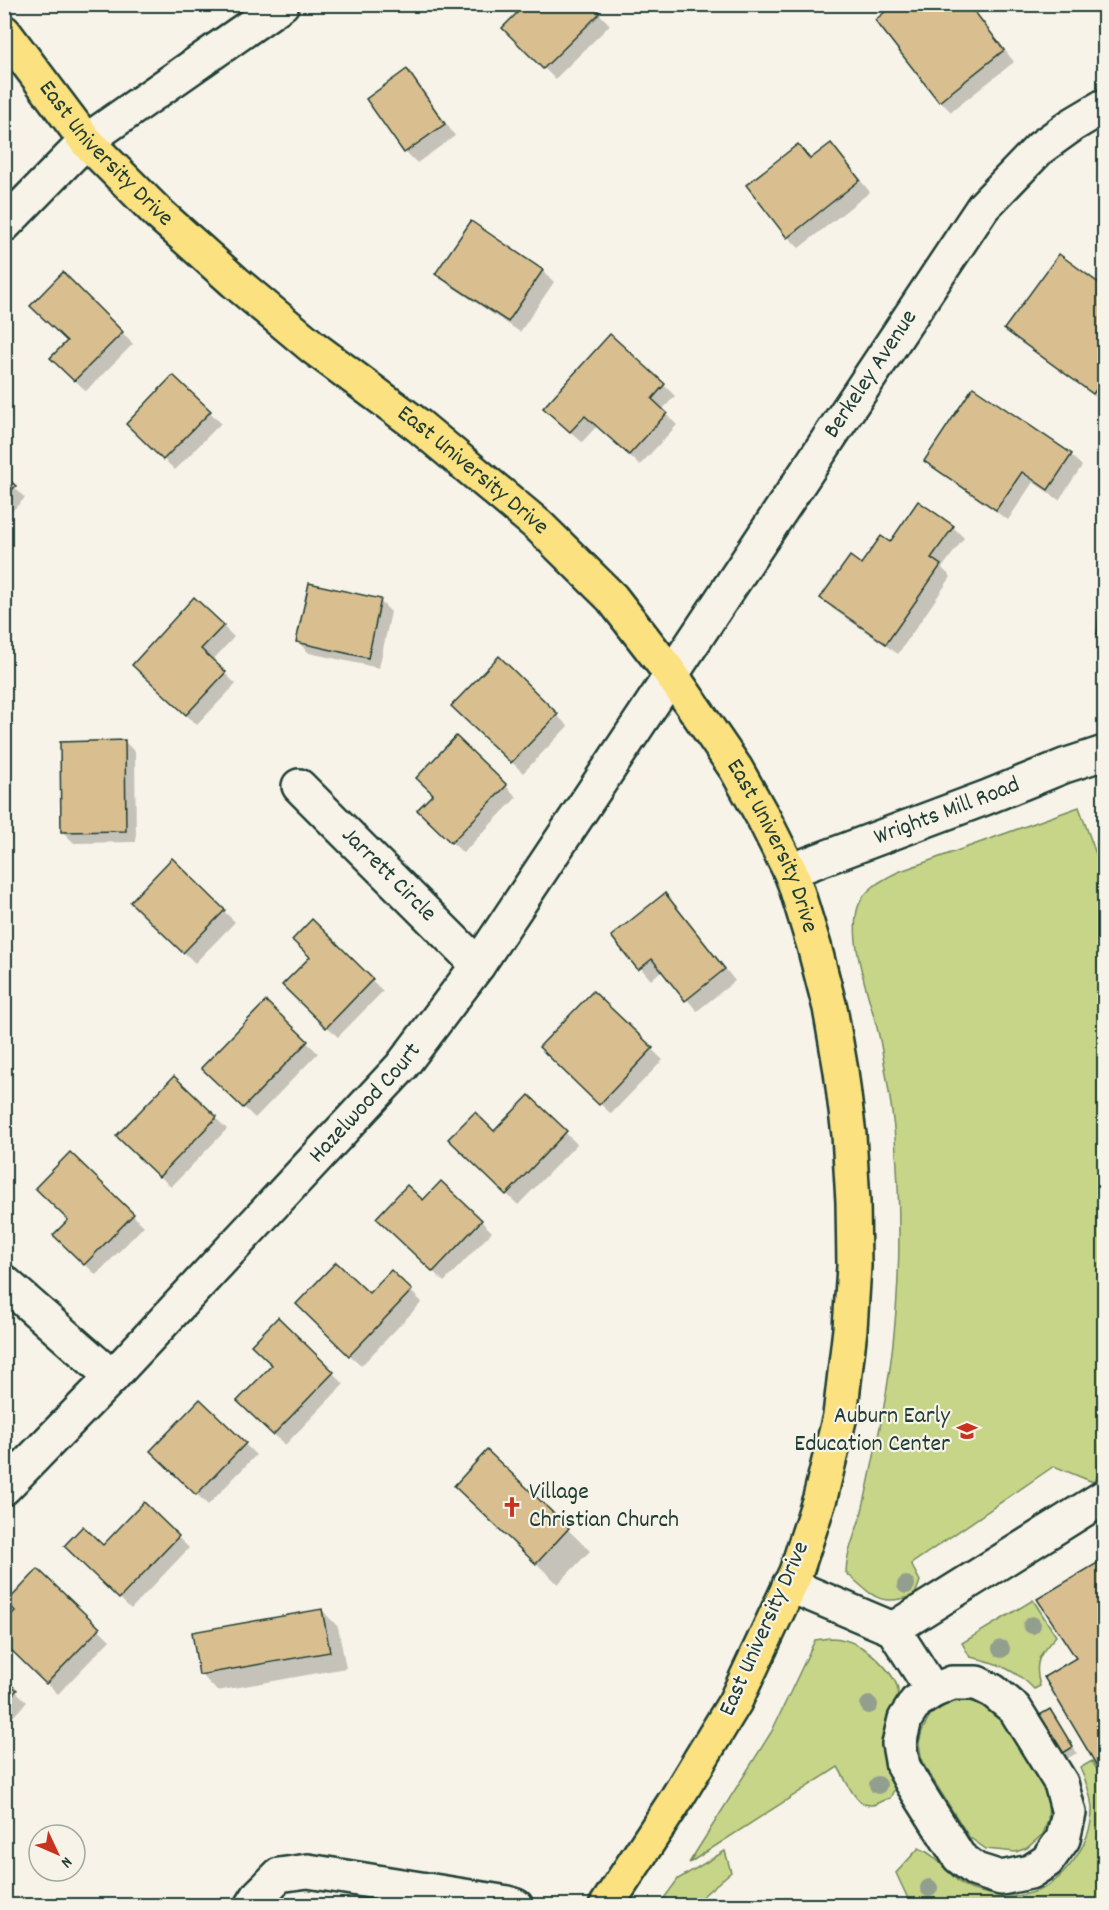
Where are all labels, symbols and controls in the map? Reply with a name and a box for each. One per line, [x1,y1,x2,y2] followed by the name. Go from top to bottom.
[29,74,180,236] street label: East University Drive
[816,303,927,446] street label: Berkeley Avenue
[389,398,556,543] street label: East University Drive
[717,752,826,937] street label: East University Drive
[870,769,1025,855] street label: Wrights Mill Road
[333,820,444,931] street label: Jarrett Circle
[302,1036,430,1172] street label: Hazelwood Court
[794,1400,951,1462] place label: Auburn Early Education Center
[955,1419,979,1443] school or university icon: Auburn Early Education Center
[529,1476,679,1538] place label: Village Christian Church
[500,1495,524,1519] church icon: Village Christian Church
[711,1536,819,1722] street label: East University Drive
[27,1823,87,1883] north arrow
[55,1851,77,1873] text: N

